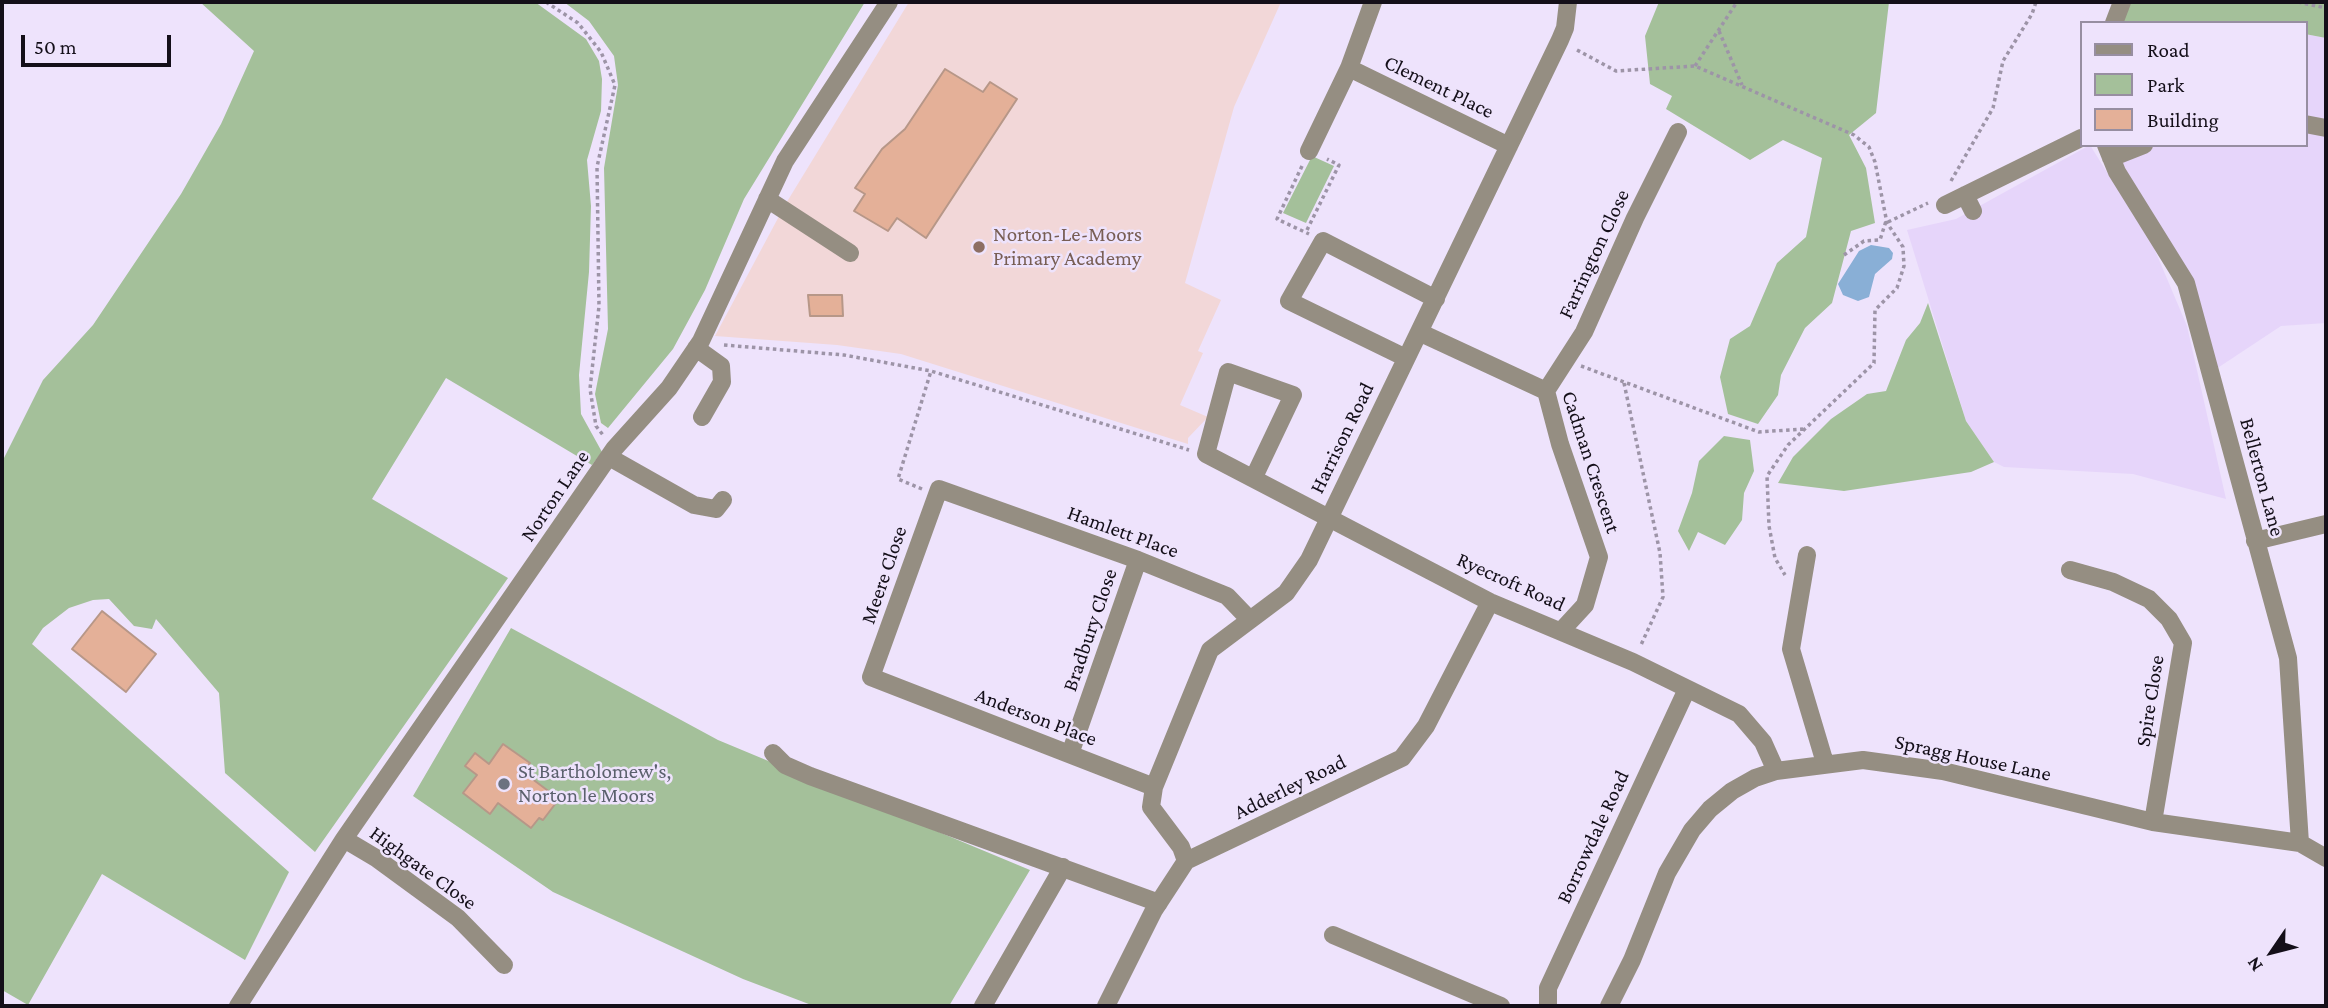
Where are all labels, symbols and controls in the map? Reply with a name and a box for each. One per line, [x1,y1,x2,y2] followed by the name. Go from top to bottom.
[24,21,175,65] scale bar
[2080,21,2307,147] legend
[34,35,77,59] text: 50 m
[2147,38,2190,62] text: Road
[1380,50,1498,124] street label: Clement Place
[2147,73,2184,97] text: Park
[2147,108,2219,132] text: Building
[1553,185,1635,323] street label: Farrington Close
[993,222,1142,272] place label: Norton-Le-Moors Primary Academy
[971,239,987,255] marker: Norton-Le-Moors Primary Academy
[1304,378,1380,498] street label: Harrison Road
[1556,388,1626,536] street label: Cadman Crescent
[2234,415,2290,539] street label: Bellerton Lane
[515,446,595,546] street label: Norton Lane
[1064,500,1182,564] street label: Hamlett Place
[856,523,912,627] street label: Meere Close
[1453,547,1569,617] street label: Ryecroft Road
[1057,565,1123,695] street label: Bradbury Close
[2130,653,2170,749] street label: Spire Close
[972,682,1100,752] street label: Anderson Place
[1892,729,2054,787] street label: Spragg House Lane
[1230,749,1350,825] street label: Adderley Road
[518,759,671,809] place label: St Bartholomew's, Norton le Moors
[1551,766,1635,908] street label: Borrowdale Road
[496,776,512,792] marker: St Bartholomew's, Norton le Moors
[365,821,481,915] street label: Highgate Close
[2237,917,2307,987] north arrow
[2242,953,2267,976] text: N

